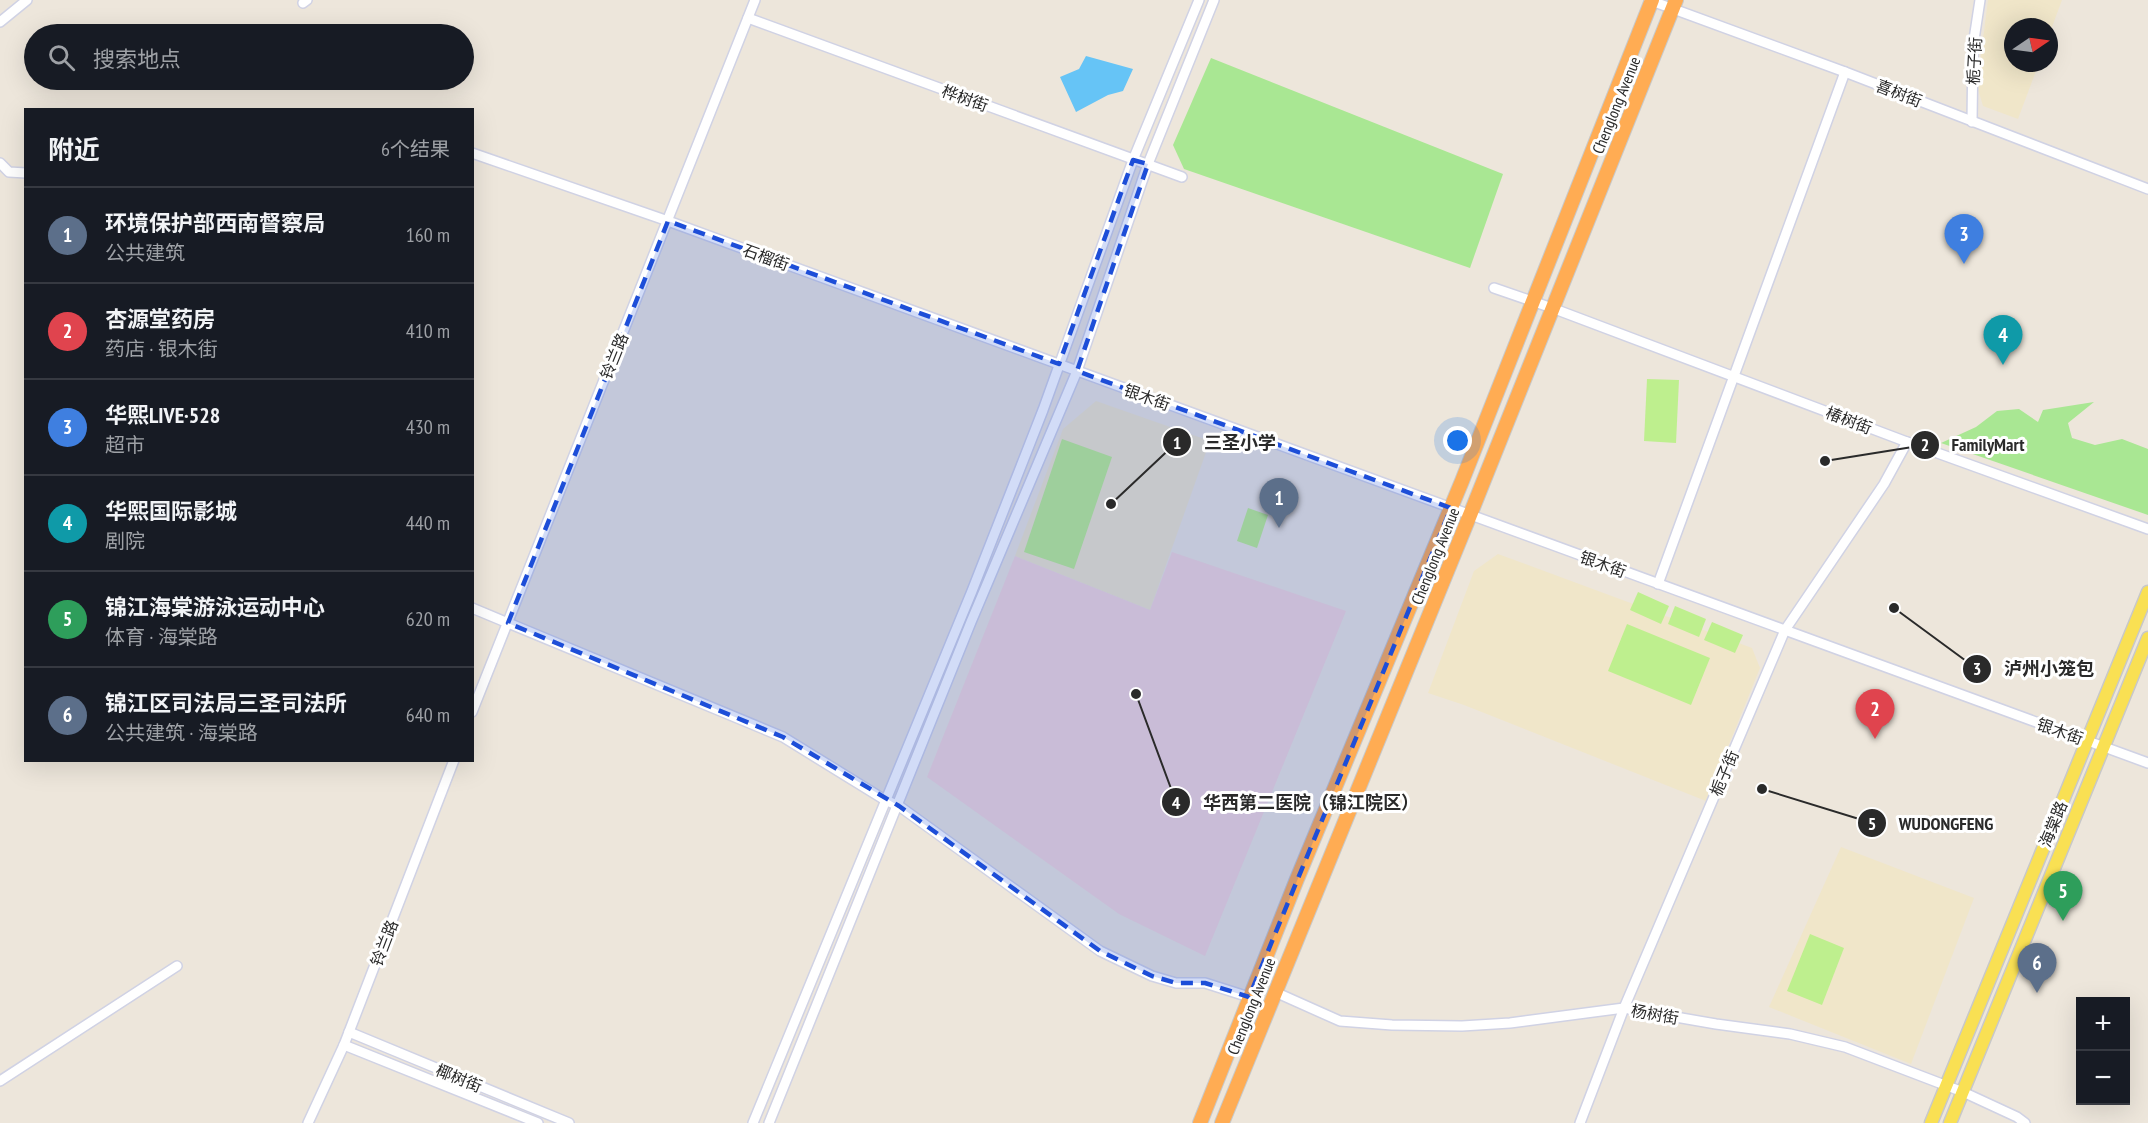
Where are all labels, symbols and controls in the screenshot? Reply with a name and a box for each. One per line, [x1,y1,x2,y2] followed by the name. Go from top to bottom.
[2004,18,2058,72] north arrow
[24,24,474,90] search box
[1963,37,1985,85] street label: 栀子街
[45,41,78,74] icon: search
[93,45,181,73] text: 搜索地点
[1587,54,1645,156] street label: Chenglong Avenue
[1873,75,1925,111] street label: 喜树街
[939,80,991,116] street label: 桦树街
[48,133,100,166] text: 附近
[381,136,450,162] text: 6个结果
[105,209,325,237] text: 环境保护部西南督察局
[1944,214,1984,264] pin: 3
[63,222,72,248] text: 1
[406,222,450,248] text: 160 m
[740,239,792,275] street label: 石榴街
[105,240,185,266] text: 公共建筑
[105,305,215,333] text: 杏源堂药房
[1984,316,2022,365] pin: 4
[63,318,72,344] text: 2
[406,318,450,344] text: 410 m
[596,330,632,382] street label: 铃兰路
[105,336,218,362] text: 药店 · 银木街
[1121,379,1173,415] street label: 银木街
[105,401,220,429] text: 华熙LIVE·528
[1823,402,1875,438] street label: 椿树街
[63,414,72,440] text: 3
[406,414,450,440] text: 430 m
[1162,424,1288,460] callout: 三圣小学
[1443,426,1472,455] your location
[1910,427,2036,463] callout: FamilyMart
[1173,431,1181,454] text: 1
[1204,431,1276,454] text: 三圣小学
[105,432,145,458] text: 超市
[1921,433,1929,456] text: 2
[1952,433,2025,456] text: FamilyMart
[1260,478,1298,528] pin: 1
[105,497,237,525] text: 华熙国际影城
[1406,505,1464,607] street label: Chenglong Avenue
[63,510,72,536] text: 4
[406,510,450,536] text: 440 m
[105,528,145,554] text: 剧院
[1577,546,1629,582] street label: 银木街
[105,593,325,621] text: 锦江海棠游泳运动中心
[63,606,72,632] text: 5
[406,606,450,632] text: 620 m
[105,624,218,650] text: 体育 · 海棠路
[1962,651,2106,687] callout: 泸州小笼包
[1973,657,1981,680] text: 3
[2004,657,2094,680] text: 泸州小笼包
[105,689,347,717] text: 锦江区司法局三圣司法所
[1856,690,1894,739] pin: 2
[63,702,72,728] text: 6
[406,702,450,728] text: 640 m
[2034,713,2086,749] street label: 银木街
[105,720,258,746] text: 公共建筑 · 海棠路
[1705,747,1743,799] street label: 栀子街
[1161,784,1431,820] callout: 华西第二医院（锦江院区）
[1172,791,1181,814] text: 4
[1203,791,1419,814] text: 华西第二医院（锦江院区）
[2035,798,2071,850] street label: 海棠路
[1857,805,2005,841] callout: WUDONGFENG
[1868,812,1876,835] text: 5
[1898,812,1993,835] text: WUDONGFENG
[2044,872,2082,921] pin: 5
[366,917,402,969] street label: 铃兰路
[2018,944,2056,993] pin: 6
[1222,955,1280,1057] street label: Chenglong Avenue
[2076,997,2130,1105] map controls
[2076,997,2130,1051] button: +
[1630,1000,1680,1028] street label: 杨树街
[2076,1051,2130,1105] button: −
[433,1060,485,1096] street label: 椰树街

